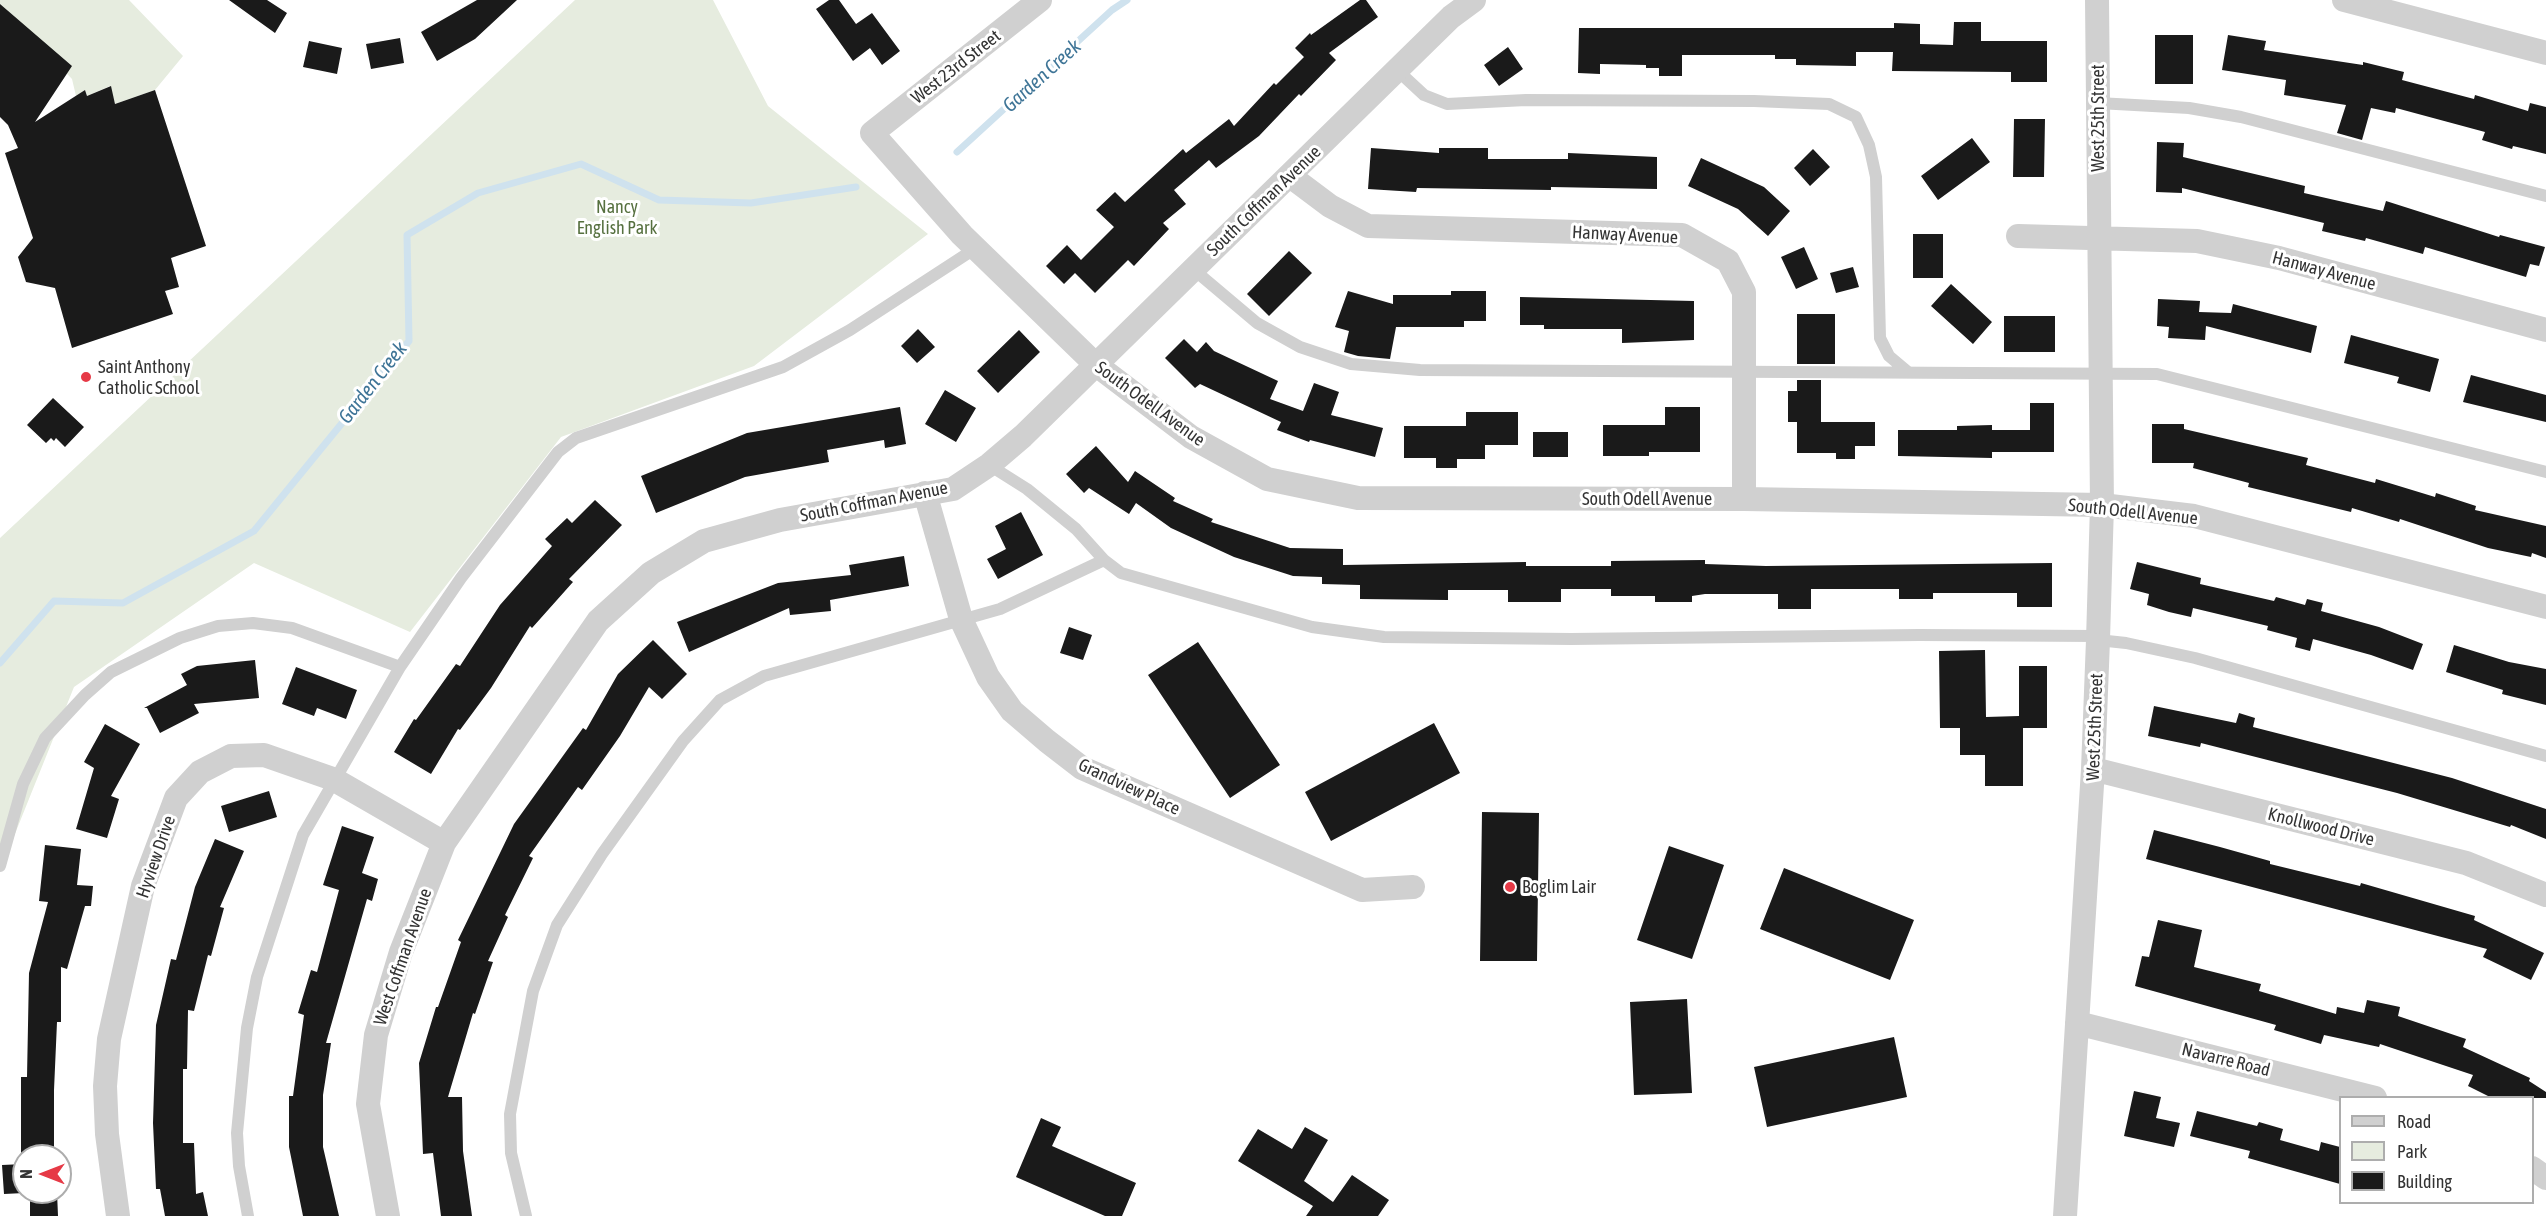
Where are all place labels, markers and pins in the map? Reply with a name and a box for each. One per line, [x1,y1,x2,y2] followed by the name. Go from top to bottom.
[98,356,200,398] place label: Saint Anthony Catholic School
[79,370,93,384] marker: Saint Anthony Catholic School
[1522,876,1596,898] place label: Boglim Lair
[1503,880,1517,894] marker: Boglim Lair

